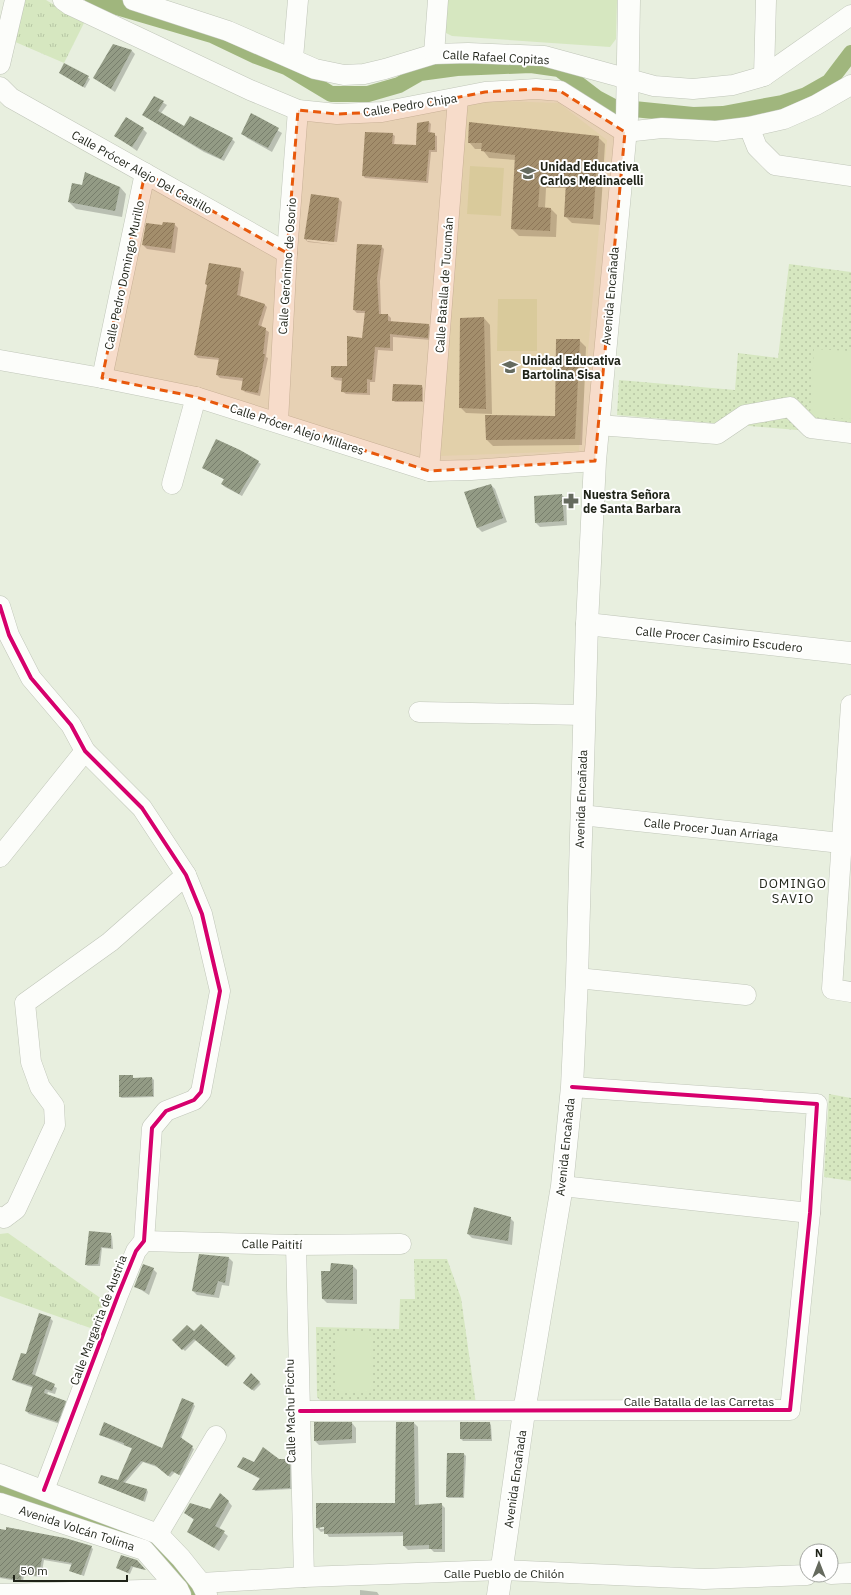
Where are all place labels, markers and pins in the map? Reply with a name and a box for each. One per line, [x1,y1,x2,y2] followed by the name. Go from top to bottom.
[540,159,644,188] place label: Unidad Educativa Carlos Medinacelli
[519,164,537,182] school or university icon: Unidad Educativa Carlos Medinacelli
[522,353,621,382] place label: Unidad Educativa Bartolina Sisa
[501,358,519,376] school or university icon: Unidad Educativa Bartolina Sisa
[583,487,681,516] place label: Nuestra Señora de Santa Barbara
[562,492,580,510] pharmacy icon: Nuestra Señora de Santa Barbara

